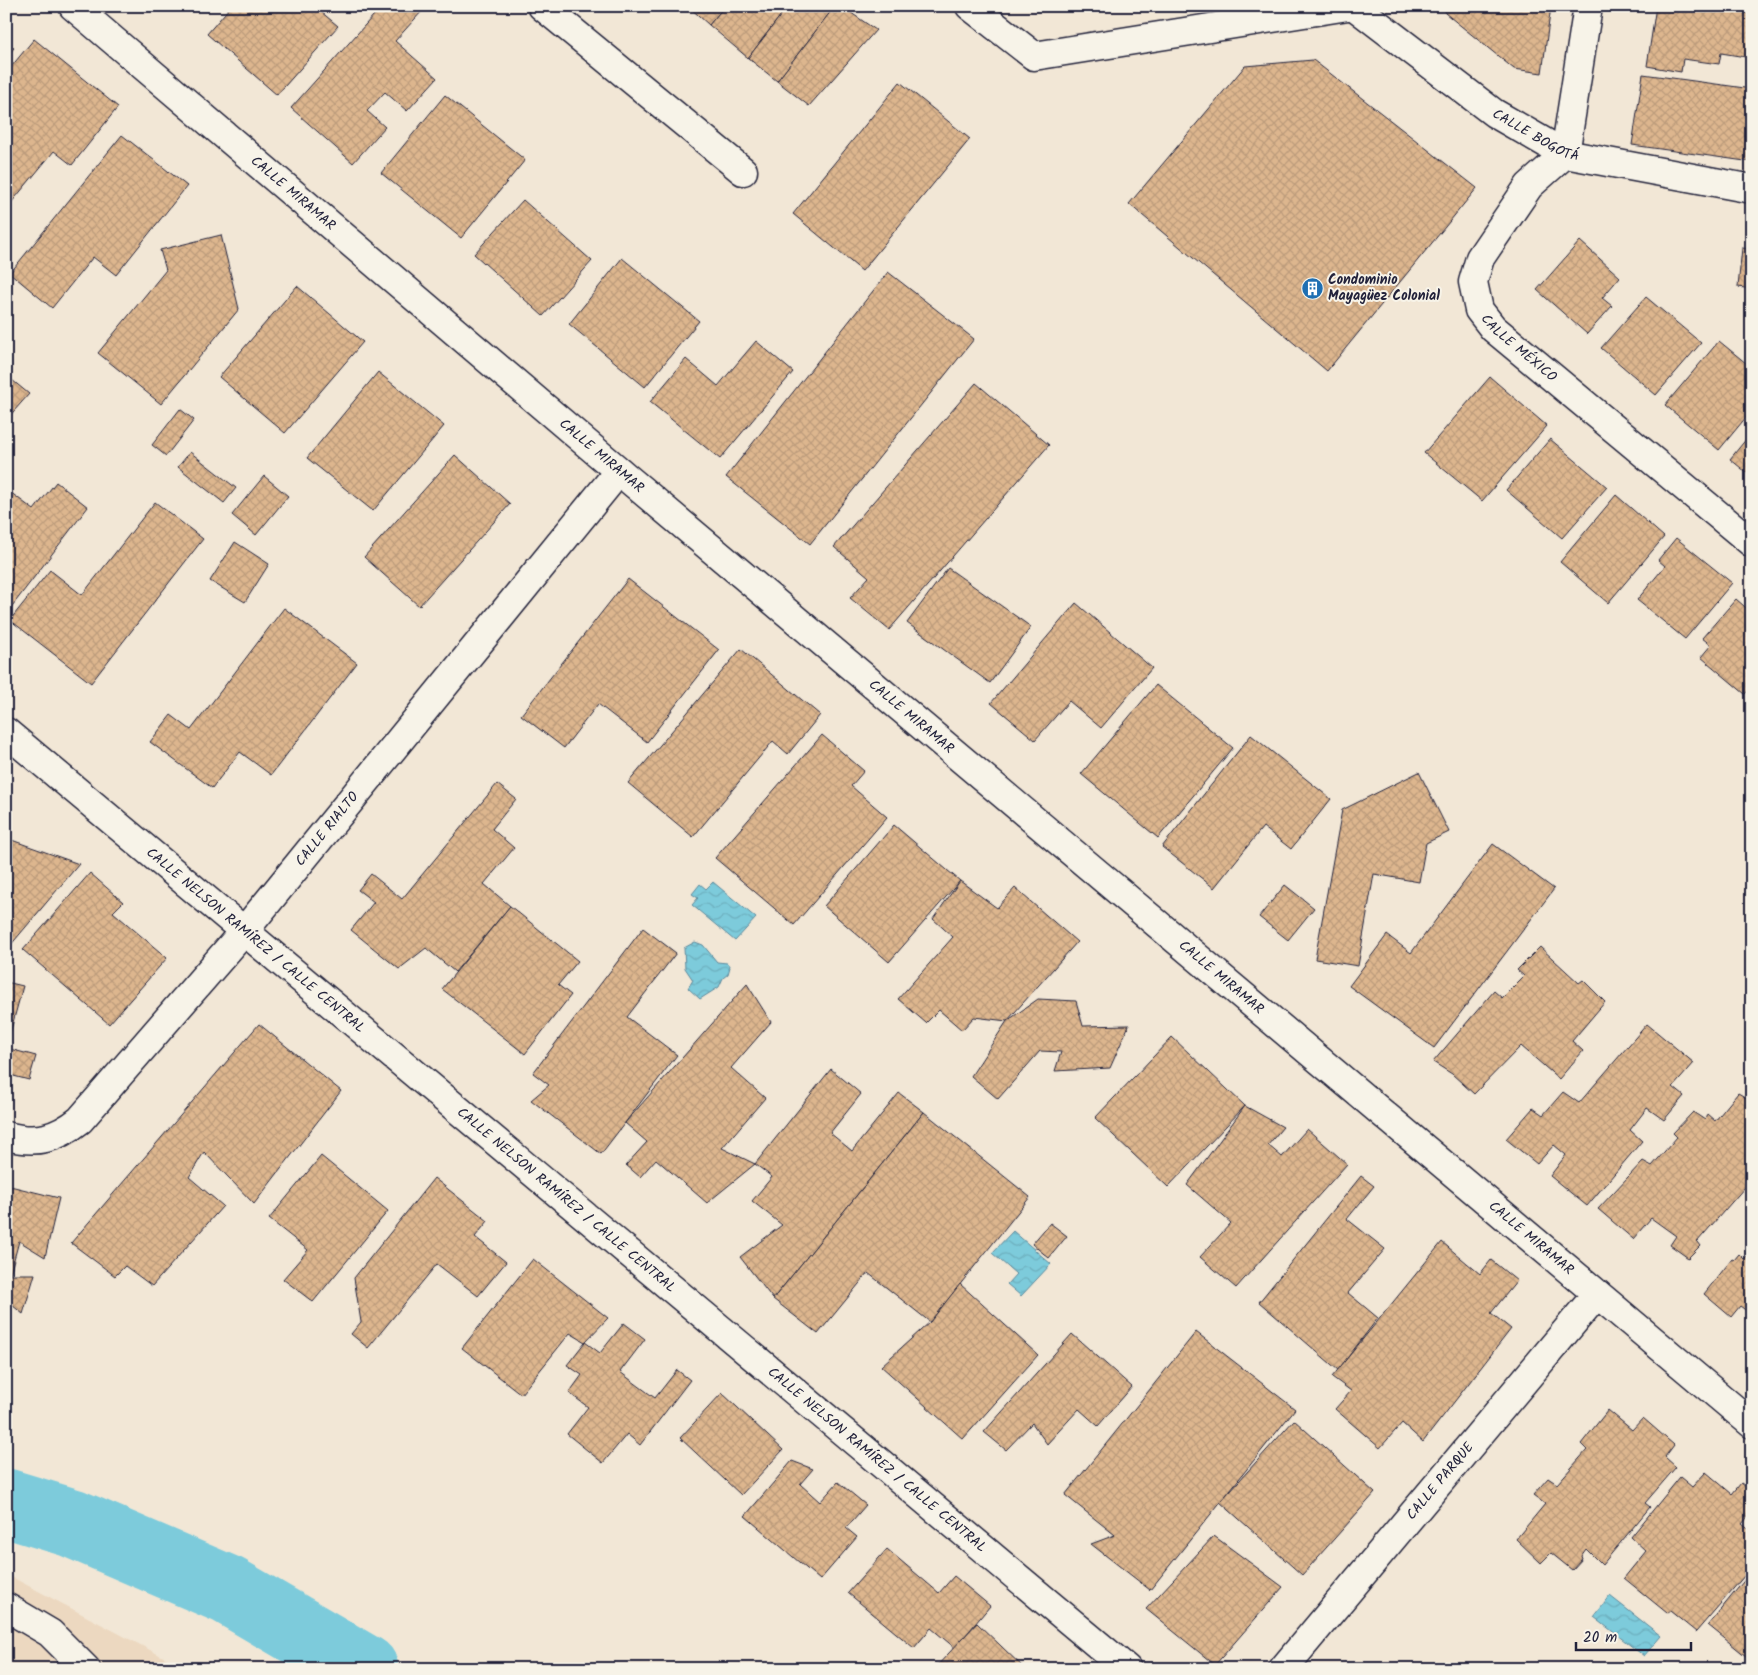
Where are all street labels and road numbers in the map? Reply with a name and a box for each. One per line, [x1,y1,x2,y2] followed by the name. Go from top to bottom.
[1488,103,1581,167] street label: CALLE BOGOTÁ
[246,151,340,236] street label: CALLE MIRAMAR
[1475,309,1562,388] street label: CALLE MÉXICO
[554,413,649,499] street label: CALLE MIRAMAR
[864,674,959,759] street label: CALLE MIRAMAR
[290,787,365,871] street label: CALLE RIALTO
[141,842,370,1039] street label: CALLE NELSON RAMÍREZ / CALLE CENTRAL
[1174,935,1269,1020] street label: CALLE MIRAMAR
[452,1102,681,1298] street label: CALLE NELSON RAMÍREZ / CALLE CENTRAL
[1483,1196,1579,1281] street label: CALLE MIRAMAR
[762,1362,991,1558] street label: CALLE NELSON RAMÍREZ / CALLE CENTRAL
[1401,1437,1480,1525] street label: CALLE PARQUE

